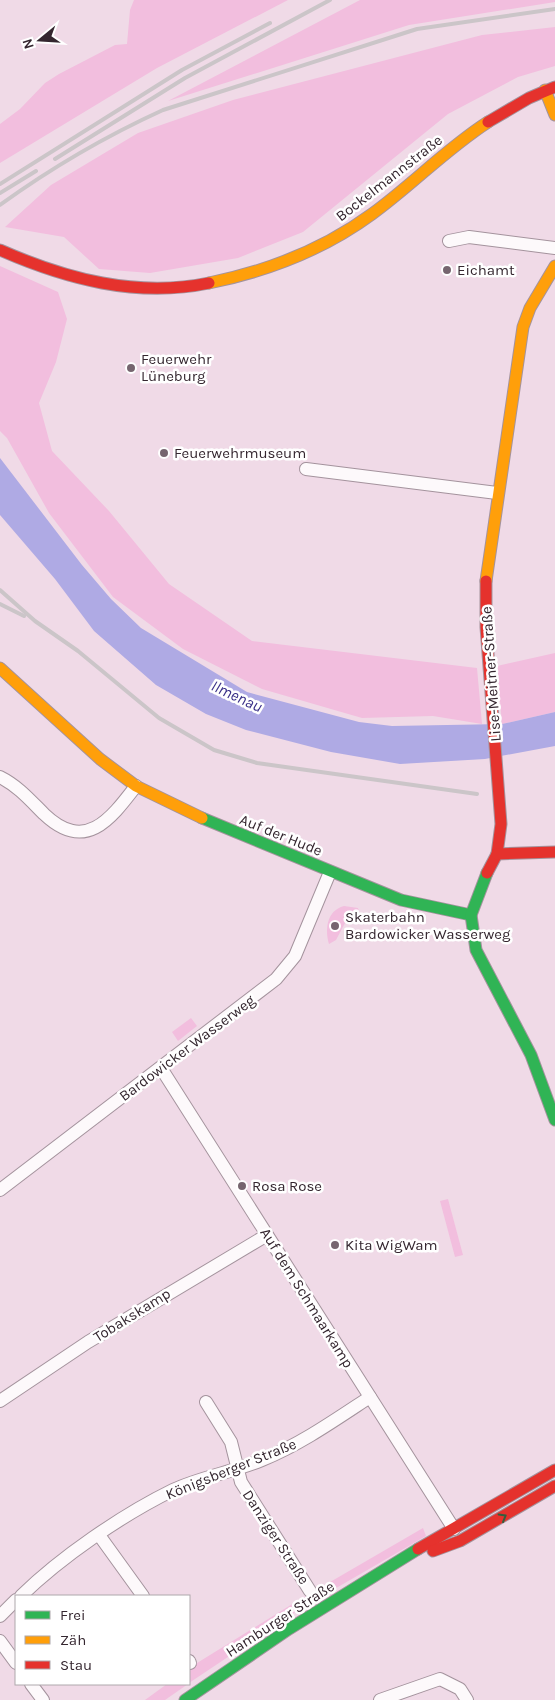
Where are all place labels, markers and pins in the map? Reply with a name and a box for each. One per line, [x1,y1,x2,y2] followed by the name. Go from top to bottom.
[457,261,515,279] place label: Eichamt
[441,264,453,276] marker: Eichamt
[141,350,212,385] place label: Feuerwehr Lüneburg
[125,362,137,374] marker: Feuerwehr Lüneburg
[174,444,306,462] place label: Feuerwehrmuseum
[158,447,170,459] marker: Feuerwehrmuseum
[345,908,511,943] place label: Skaterbahn Bardowicker Wasserweg
[329,920,341,932] marker: Skaterbahn Bardowicker Wasserweg
[252,1177,322,1195] place label: Rosa Rose
[236,1180,248,1192] marker: Rosa Rose
[345,1236,438,1254] place label: Kita WigWam
[329,1239,341,1251] marker: Kita WigWam

